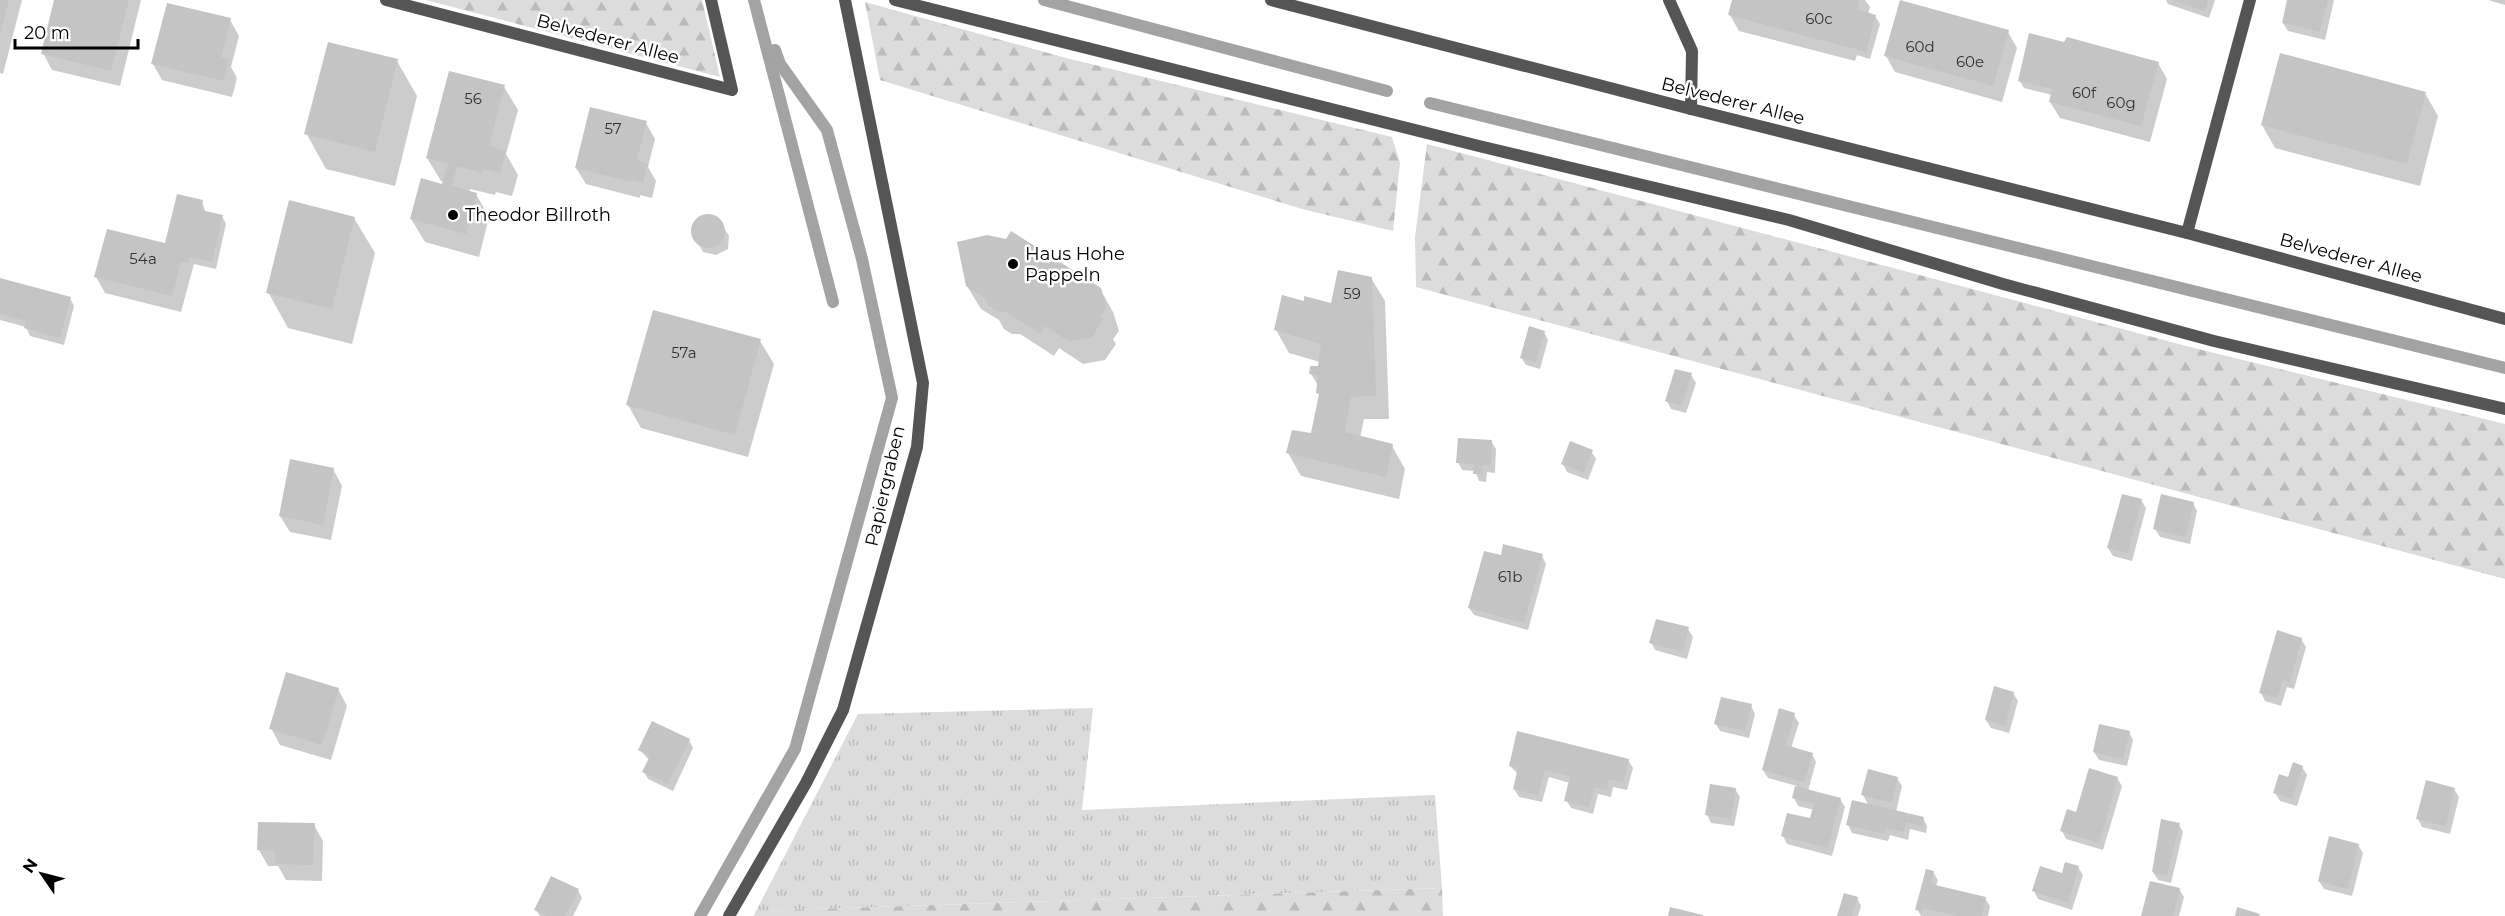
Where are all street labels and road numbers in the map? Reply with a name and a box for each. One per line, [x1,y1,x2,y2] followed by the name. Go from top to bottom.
[534,9,682,69] street label: Belvederer Allee
[1659,73,1807,129] street label: Belvederer Allee
[2277,228,2425,288] street label: Belvederer Allee
[860,424,910,548] street label: Papiergraben

